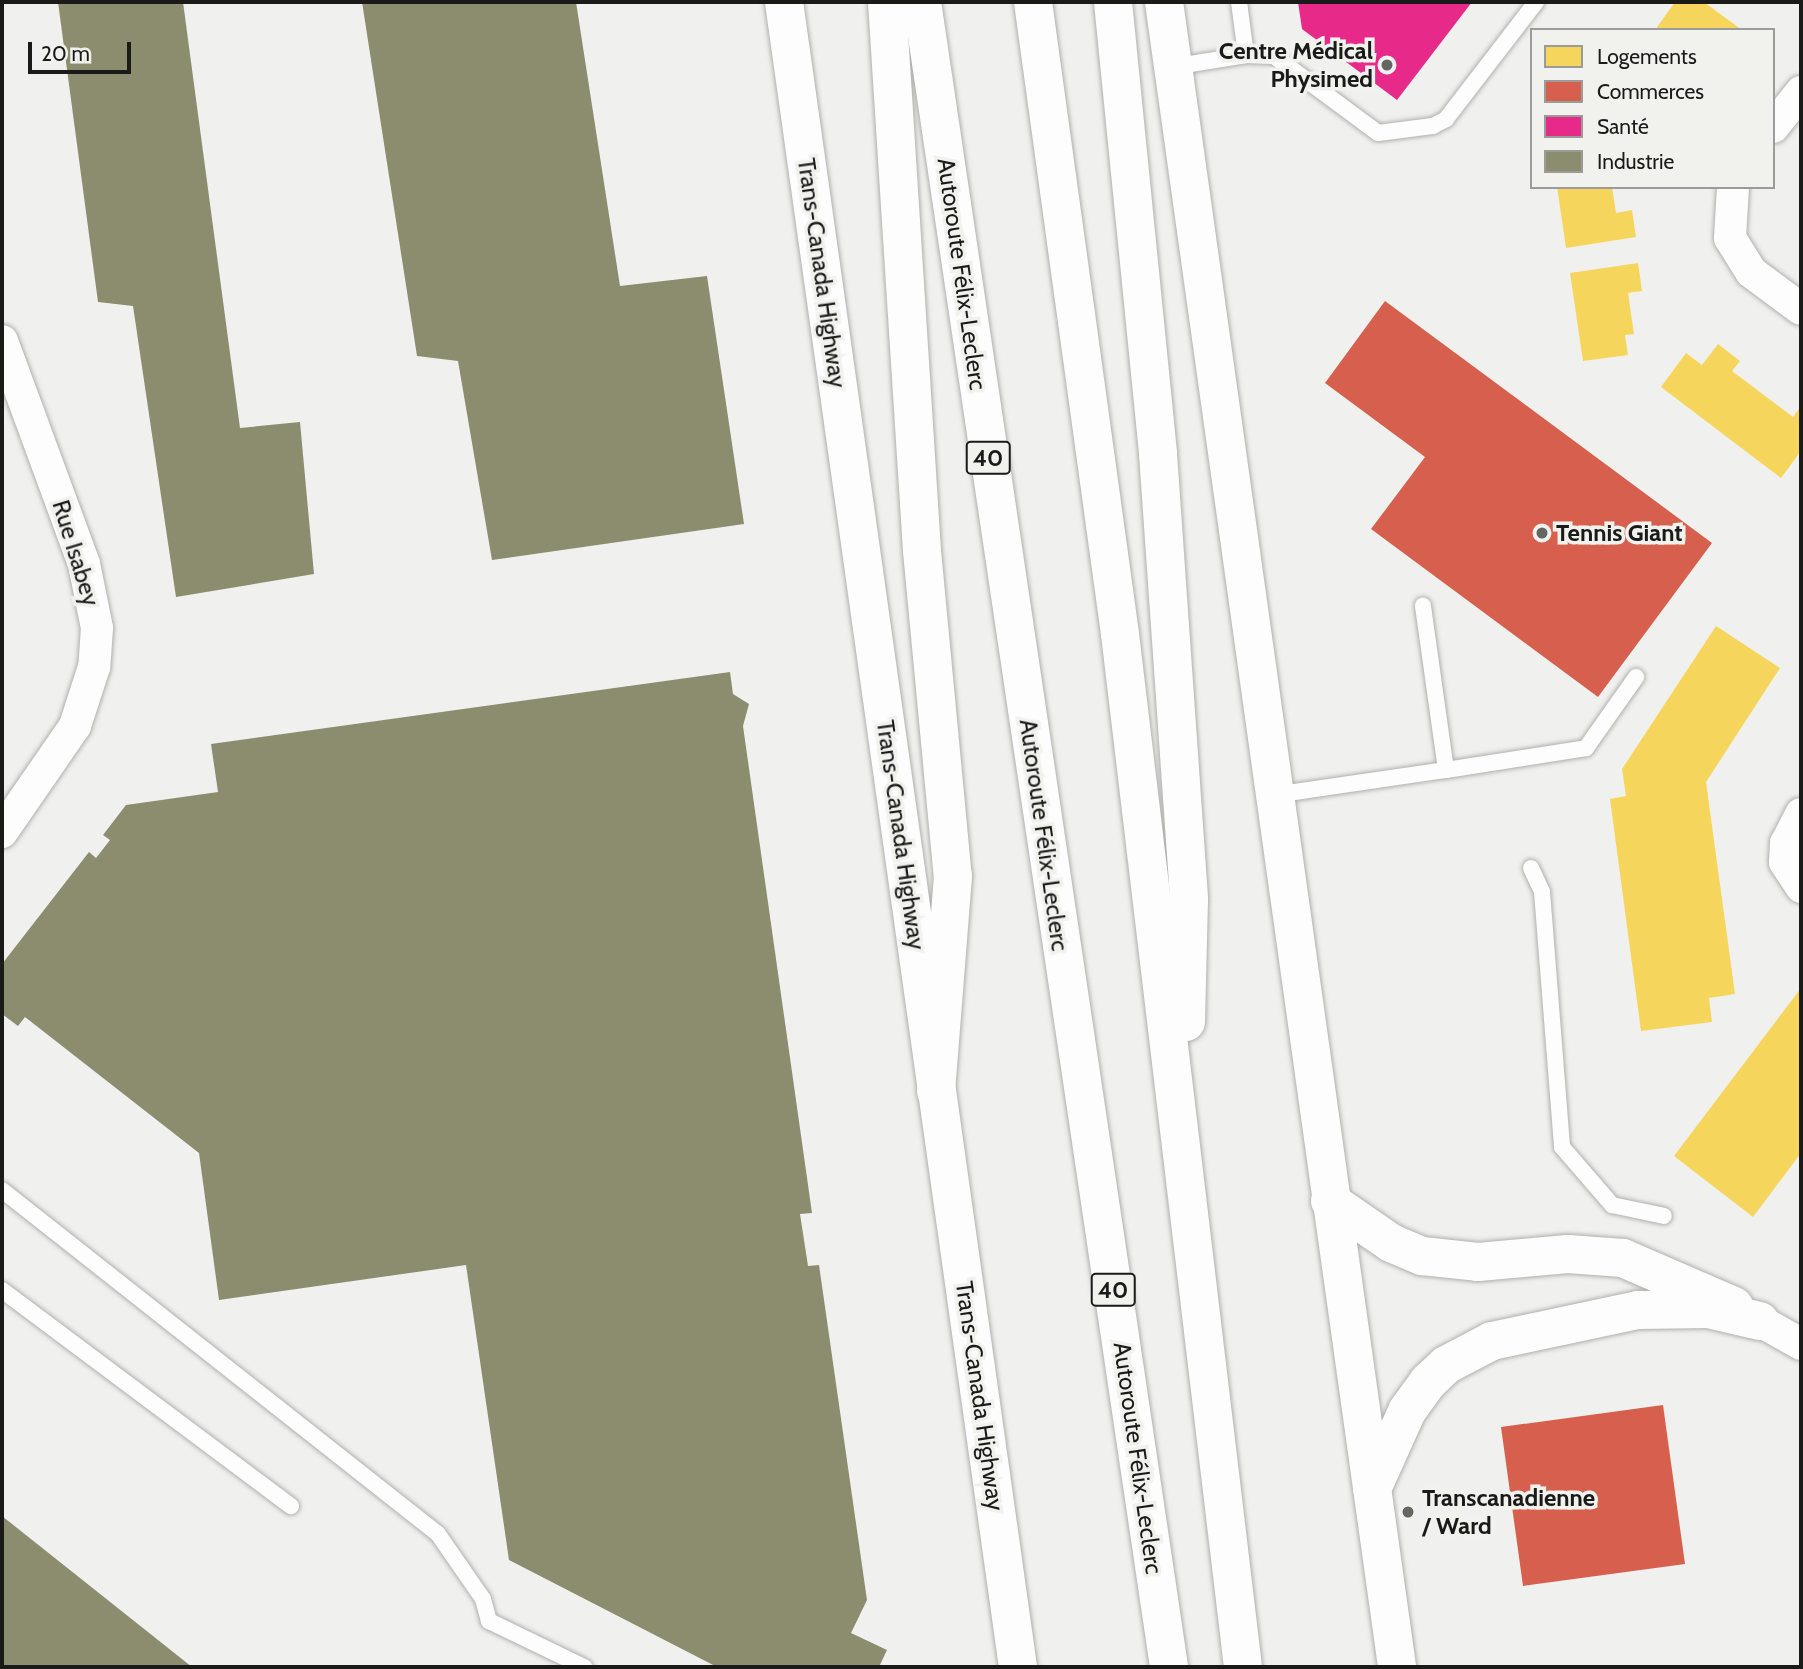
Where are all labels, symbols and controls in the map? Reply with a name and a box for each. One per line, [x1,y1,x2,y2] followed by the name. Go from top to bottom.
[32,28,135,72] scale bar
[1530,28,1775,189] legend
[1219,37,1373,93] place label: Centre Médical Physimed
[41,41,90,66] text: 20 m
[1597,44,1697,69] text: Logements
[1379,57,1395,73] marker: Centre Médical Physimed
[1597,79,1704,104] text: Commerces
[1597,114,1649,139] text: Santé
[1597,149,1674,174] text: Industrie
[792,156,852,390] street label: Trans-Canada Highway
[931,156,993,392] street label: Autoroute Félix-Leclerc
[965,438,1011,478] road number: 40
[46,496,106,610] street label: Rue Isabey
[1556,519,1683,547] place label: Tennis Giant
[1534,525,1550,541] marker: Tennis Giant
[1013,717,1075,953] street label: Autoroute Félix-Leclerc
[871,718,931,952] street label: Trans-Canada Highway
[1090,1270,1136,1310] road number: 40
[950,1279,1010,1513] street label: Trans-Canada Highway
[1107,1340,1169,1576] street label: Autoroute Félix-Leclerc
[1422,1484,1595,1540] place label: Transcanadienne / Ward
[1400,1504,1416,1520] marker: Transcanadienne / Ward

